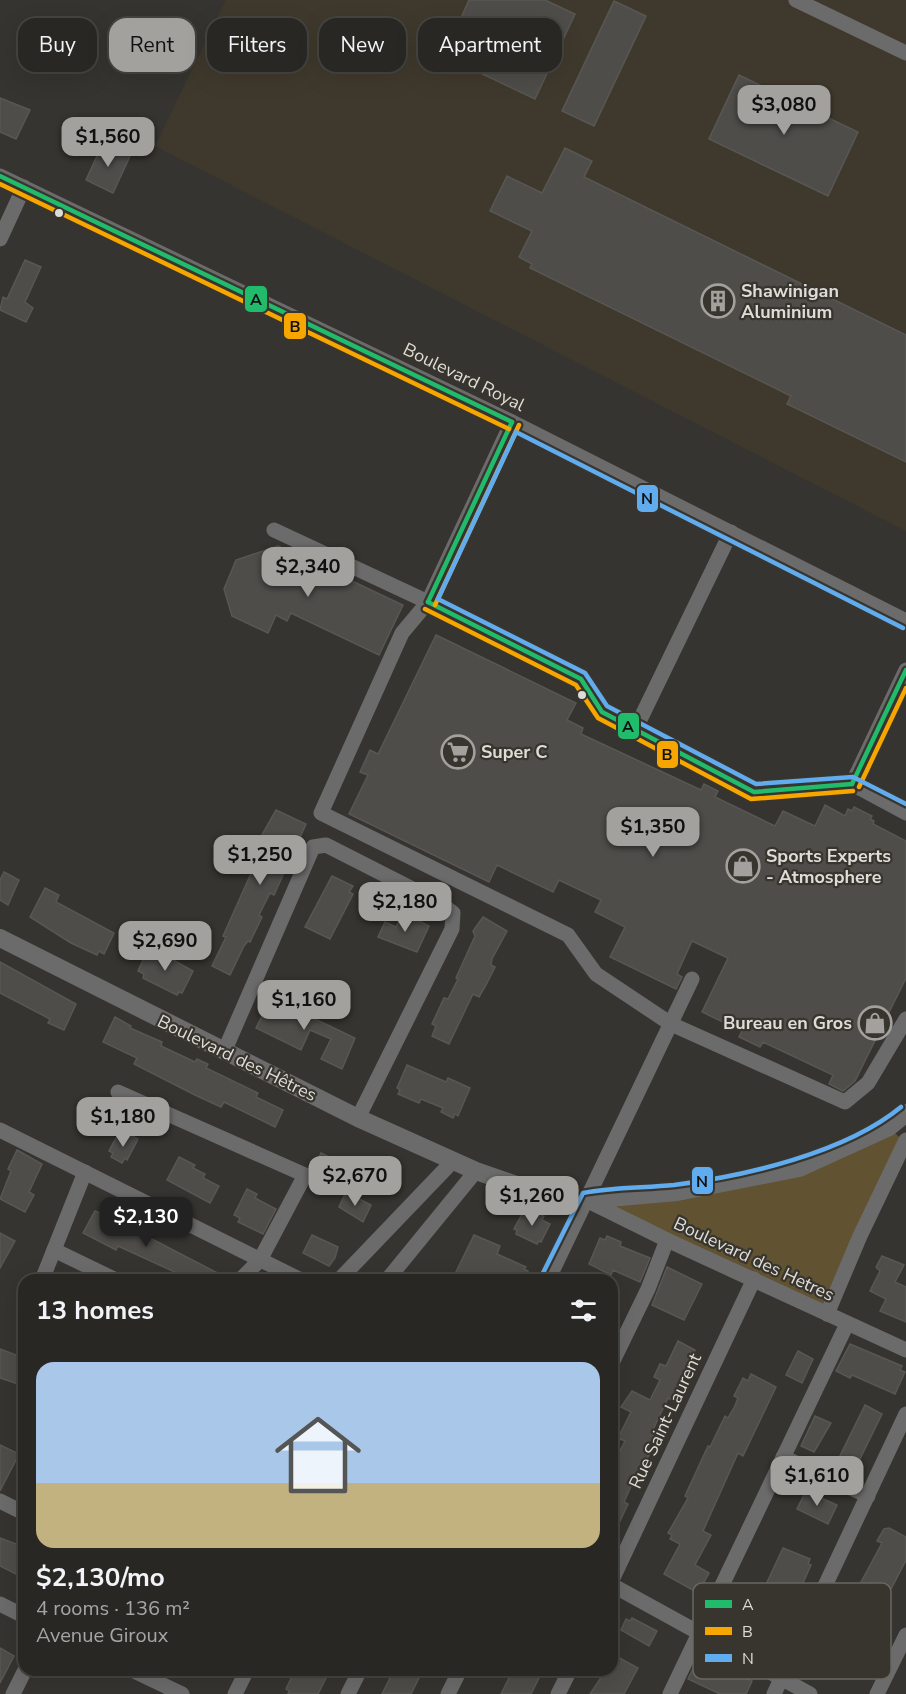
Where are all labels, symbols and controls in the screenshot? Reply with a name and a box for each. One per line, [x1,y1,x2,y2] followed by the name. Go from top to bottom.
[18,18,97,72] chip: Buy
[109,18,195,72] chip: Rent
[207,18,307,72] chip: Filters
[319,18,406,72] chip: New
[418,18,562,72] chip: Apartment
[735,85,833,136] pin: $3,080
[752,91,816,118] text: $3,080
[59,117,157,168] pin: $1,560
[76,123,140,150] text: $1,560
[53,207,65,219] unlabelled marker
[741,279,839,324] place label: Shawinigan Aluminium
[700,283,736,319] building icon: Shawinigan Aluminium
[244,285,268,313] line badge: A
[250,289,262,311] text: A
[283,312,307,340] line badge: B
[289,316,301,338] text: B
[399,337,530,417] street label: Boulevard Royal
[636,484,659,513] line badge: N
[641,488,653,510] text: N
[259,547,357,598] pin: $2,340
[276,553,340,580] text: $2,340
[576,689,588,701] unlabelled marker
[617,712,640,740] line badge: A
[622,716,634,738] text: A
[440,734,476,770] supermarket icon: Super C
[481,740,547,764] place label: Super C
[656,740,679,769] line badge: B
[661,744,673,766] text: B
[604,807,702,858] pin: $1,350
[621,813,685,840] text: $1,350
[211,835,309,886] pin: $1,250
[228,841,292,868] text: $1,250
[766,844,891,889] place label: Sports Experts - Atmosphere
[725,848,761,884] shop icon: Sports Experts - Atmosphere
[356,882,454,933] pin: $2,180
[373,888,437,915] text: $2,180
[116,921,214,972] pin: $2,690
[133,927,197,954] text: $2,690
[255,980,353,1031] pin: $1,160
[272,986,336,1013] text: $1,160
[857,1005,893,1041] shop icon: Bureau en Gros
[153,1009,321,1107] street label: Boulevard des Hêtres
[723,1011,852,1035] place label: Bureau en Gros
[74,1097,172,1148] pin: $1,180
[91,1103,155,1130] text: $1,180
[306,1156,404,1207] pin: $2,670
[323,1162,387,1189] text: $2,670
[691,1166,714,1195] line badge: N
[696,1171,708,1193] text: N
[483,1176,581,1227] pin: $1,260
[500,1182,564,1209] text: $1,260
[97,1197,195,1248] pin: $2,130
[114,1203,178,1230] text: $2,130
[670,1211,838,1307] street label: Boulevard des Hetres
[36,1293,154,1328] text: 13 homes
[567,1294,600,1327] icon: filters
[623,1349,707,1493] street label: Rue Saint-Laurent
[264,1401,372,1509] icon: home
[768,1456,866,1507] pin: $1,610
[785,1462,849,1489] text: $1,610
[36,1560,165,1595] text: $2,130/mo
[693,1583,891,1679] legend
[742,1594,754,1616] text: A
[36,1595,190,1622] text: 4 rooms · 136 m²
[742,1621,753,1643] text: B
[36,1622,168,1649] text: Avenue Giroux
[742,1648,754,1670] text: N

